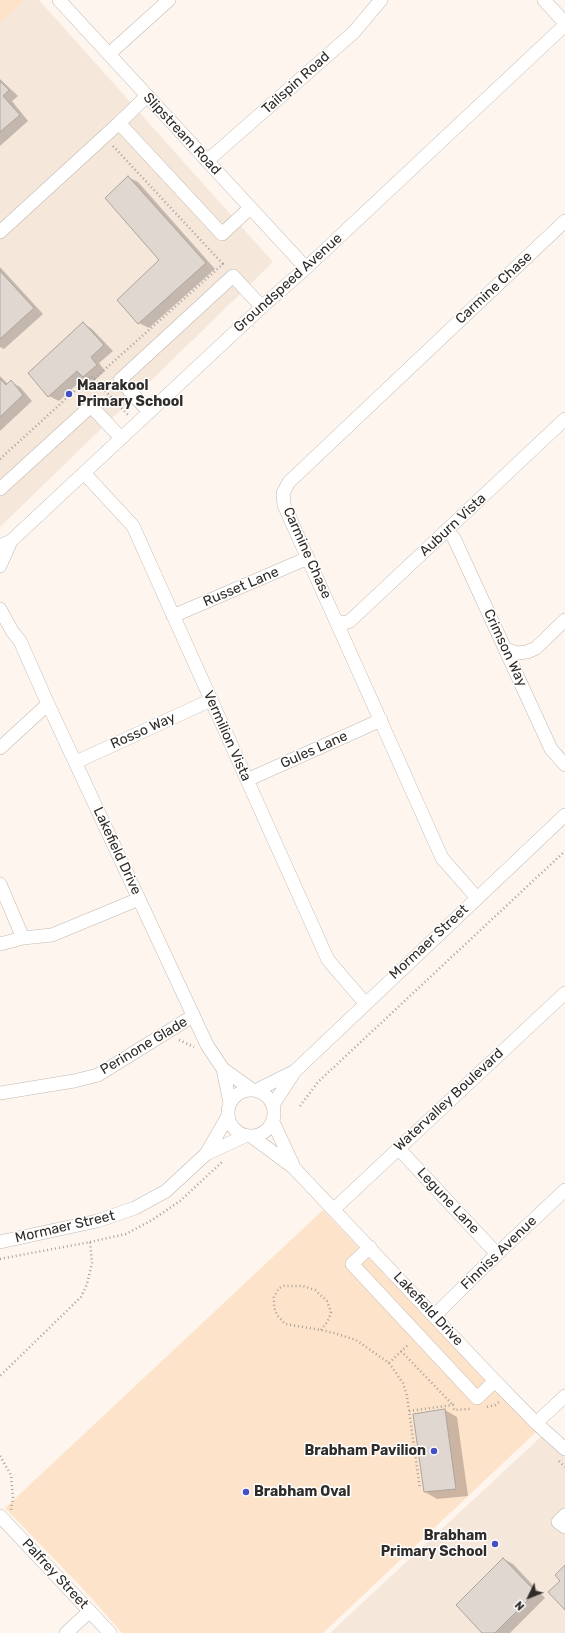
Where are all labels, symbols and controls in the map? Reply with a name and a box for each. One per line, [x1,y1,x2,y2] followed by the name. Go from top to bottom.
[259,48,333,118] street label: Tailspin Road
[140,89,224,179] street label: Slipstream Road
[230,230,346,336] street label: Groundspeed Avenue
[452,248,536,328] street label: Carmine Chase
[77,378,183,410] place label: Maarakool Primary School
[64,389,74,399] marker: Maarakool Primary School
[416,490,490,560] street label: Auburn Vista
[279,505,335,601] street label: Carmine Chase
[201,564,281,610] street label: Russet Lane
[480,606,530,690] street label: Crimson Way
[200,688,254,784] street label: Vermilion Vista
[108,709,178,753] street label: Rosso Way
[278,728,350,772] street label: Gules Lane
[89,805,145,897] street label: Lakefield Drive
[386,901,472,983] street label: Mormaer Street
[97,1013,191,1079] street label: Perinone Glade
[391,1045,507,1155] street label: Watervalley Boulevard
[413,1165,483,1237] street label: Legune Lane
[14,1207,116,1247] street label: Mormaer Street
[458,1213,540,1293] street label: Finniss Avenue
[390,1269,466,1349] street label: Lakefield Drive
[304,1443,426,1459] place label: Brabham Pavilion
[429,1446,439,1456] marker: Brabham Pavilion
[254,1484,351,1500] place label: Brabham Oval
[241,1487,251,1497] marker: Brabham Oval
[381,1528,487,1560] place label: Brabham Primary School
[18,1535,92,1613] street label: Palfrey Street
[490,1539,500,1549] marker: Brabham Primary School
[509,1577,549,1617] north arrow
[512,1598,527,1613] text: N

